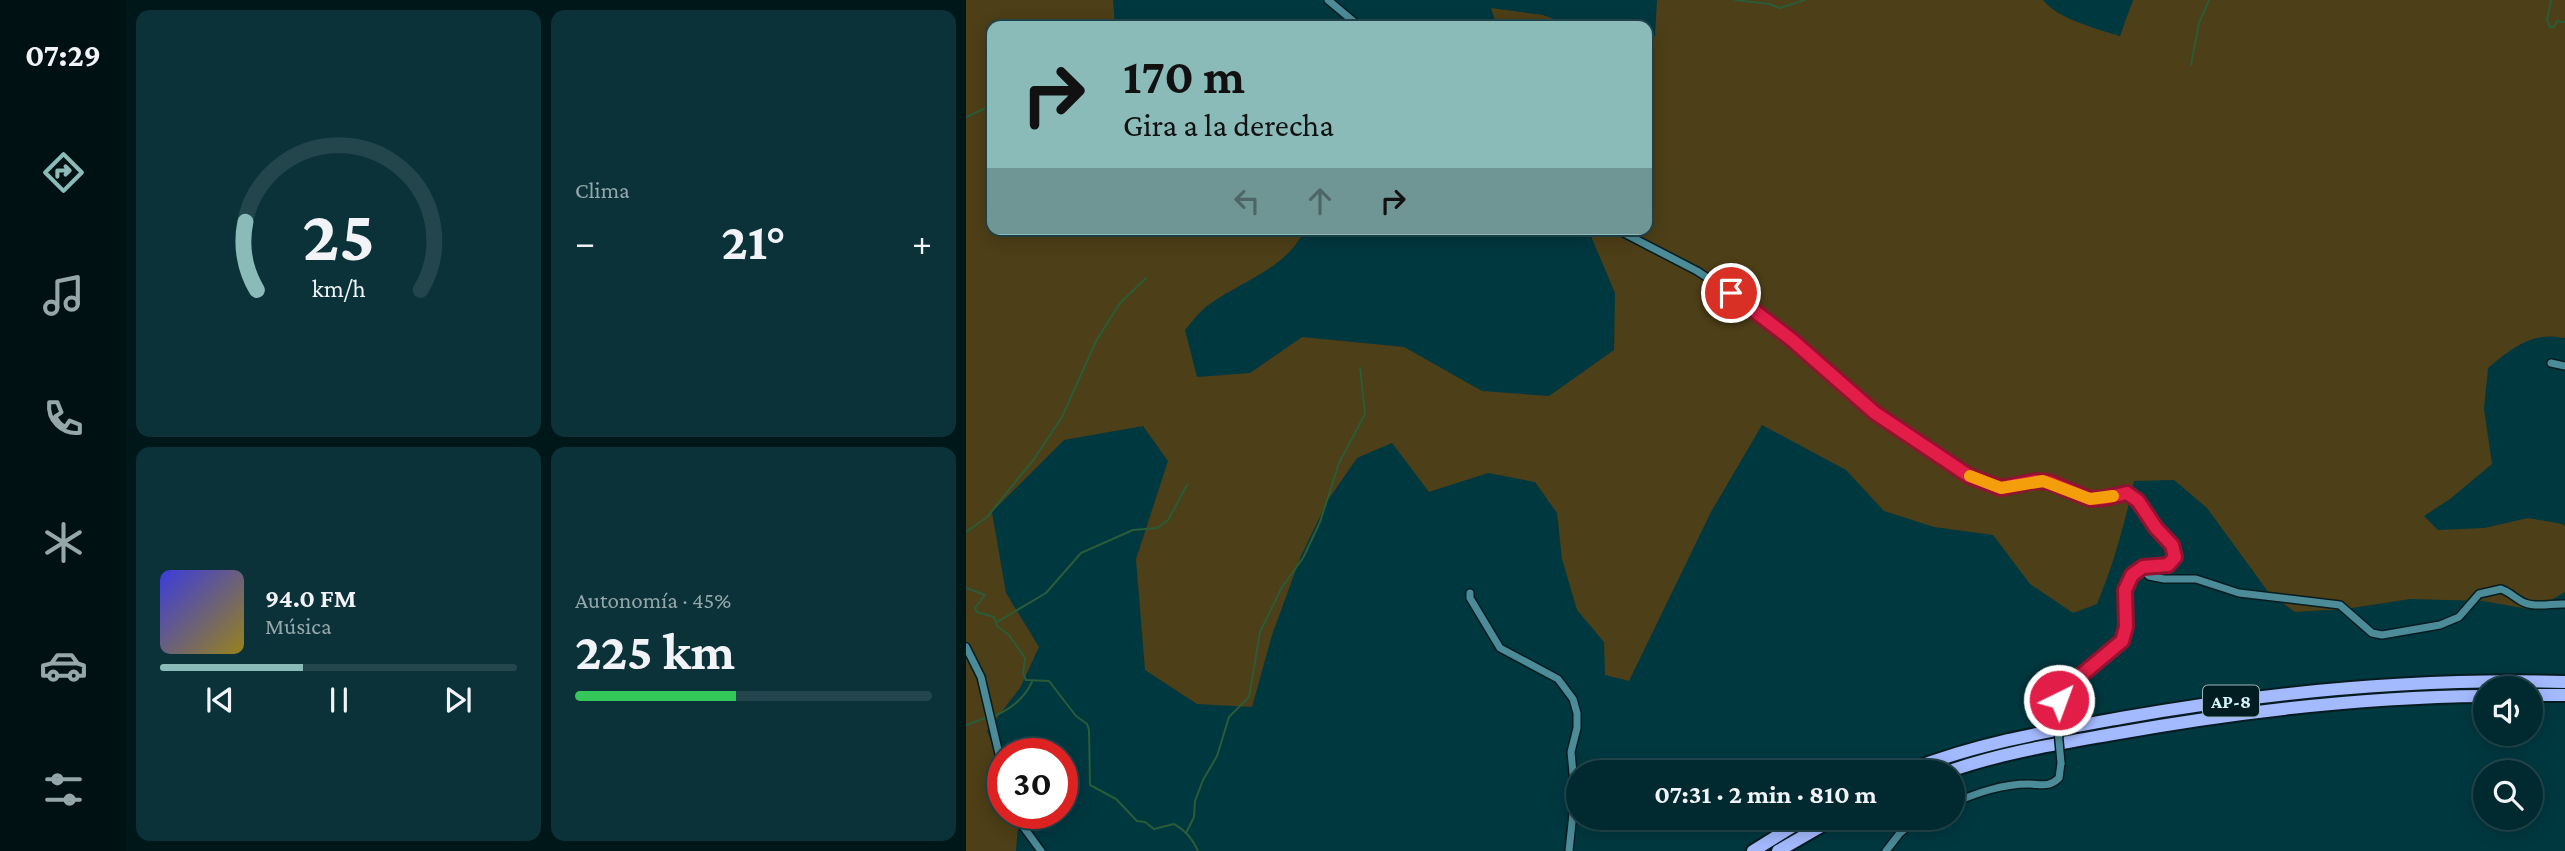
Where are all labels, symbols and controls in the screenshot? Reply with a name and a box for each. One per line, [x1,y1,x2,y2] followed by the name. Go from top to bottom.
[25,37,101,73] text: 07:29
[1008,49,1099,140] icon: right
[1123,49,1245,104] text: 170 m
[1123,107,1334,143] text: Gira a la derecha
[39,148,88,197] icon: directions
[575,177,630,203] text: Clima
[1228,182,1266,220] icon: left
[1301,182,1339,220] icon: ahead
[1374,182,1412,220] icon: right
[302,195,375,276] text: 25
[721,212,786,270] text: 21°
[575,221,595,263] text: −
[912,221,932,263] text: +
[1701,263,1761,323] pin
[39,271,88,320] icon: music
[312,274,365,301] text: km/h
[1712,274,1750,312] icon: arrive
[39,394,88,443] icon: phone
[39,518,88,567] icon: climate
[265,584,356,613] text: 94.0 FM
[575,587,731,613] text: Autonomía · 45%
[265,613,332,639] text: Música
[575,622,735,680] text: 225 km
[39,641,88,690] icon: car
[2022,663,2096,737] position arrow
[2473,676,2543,830] map controls
[2473,676,2543,746] button: sound
[201,681,239,719] icon: previous
[320,681,358,719] icon: pause
[439,681,477,719] icon: next
[2203,686,2259,716] road number: AP-8
[987,738,1078,829] speed limit sign: 30
[2473,760,2543,830] button: search
[39,765,88,814] icon: filters
[1654,780,1877,809] text: 07:31 · 2 min · 810 m

